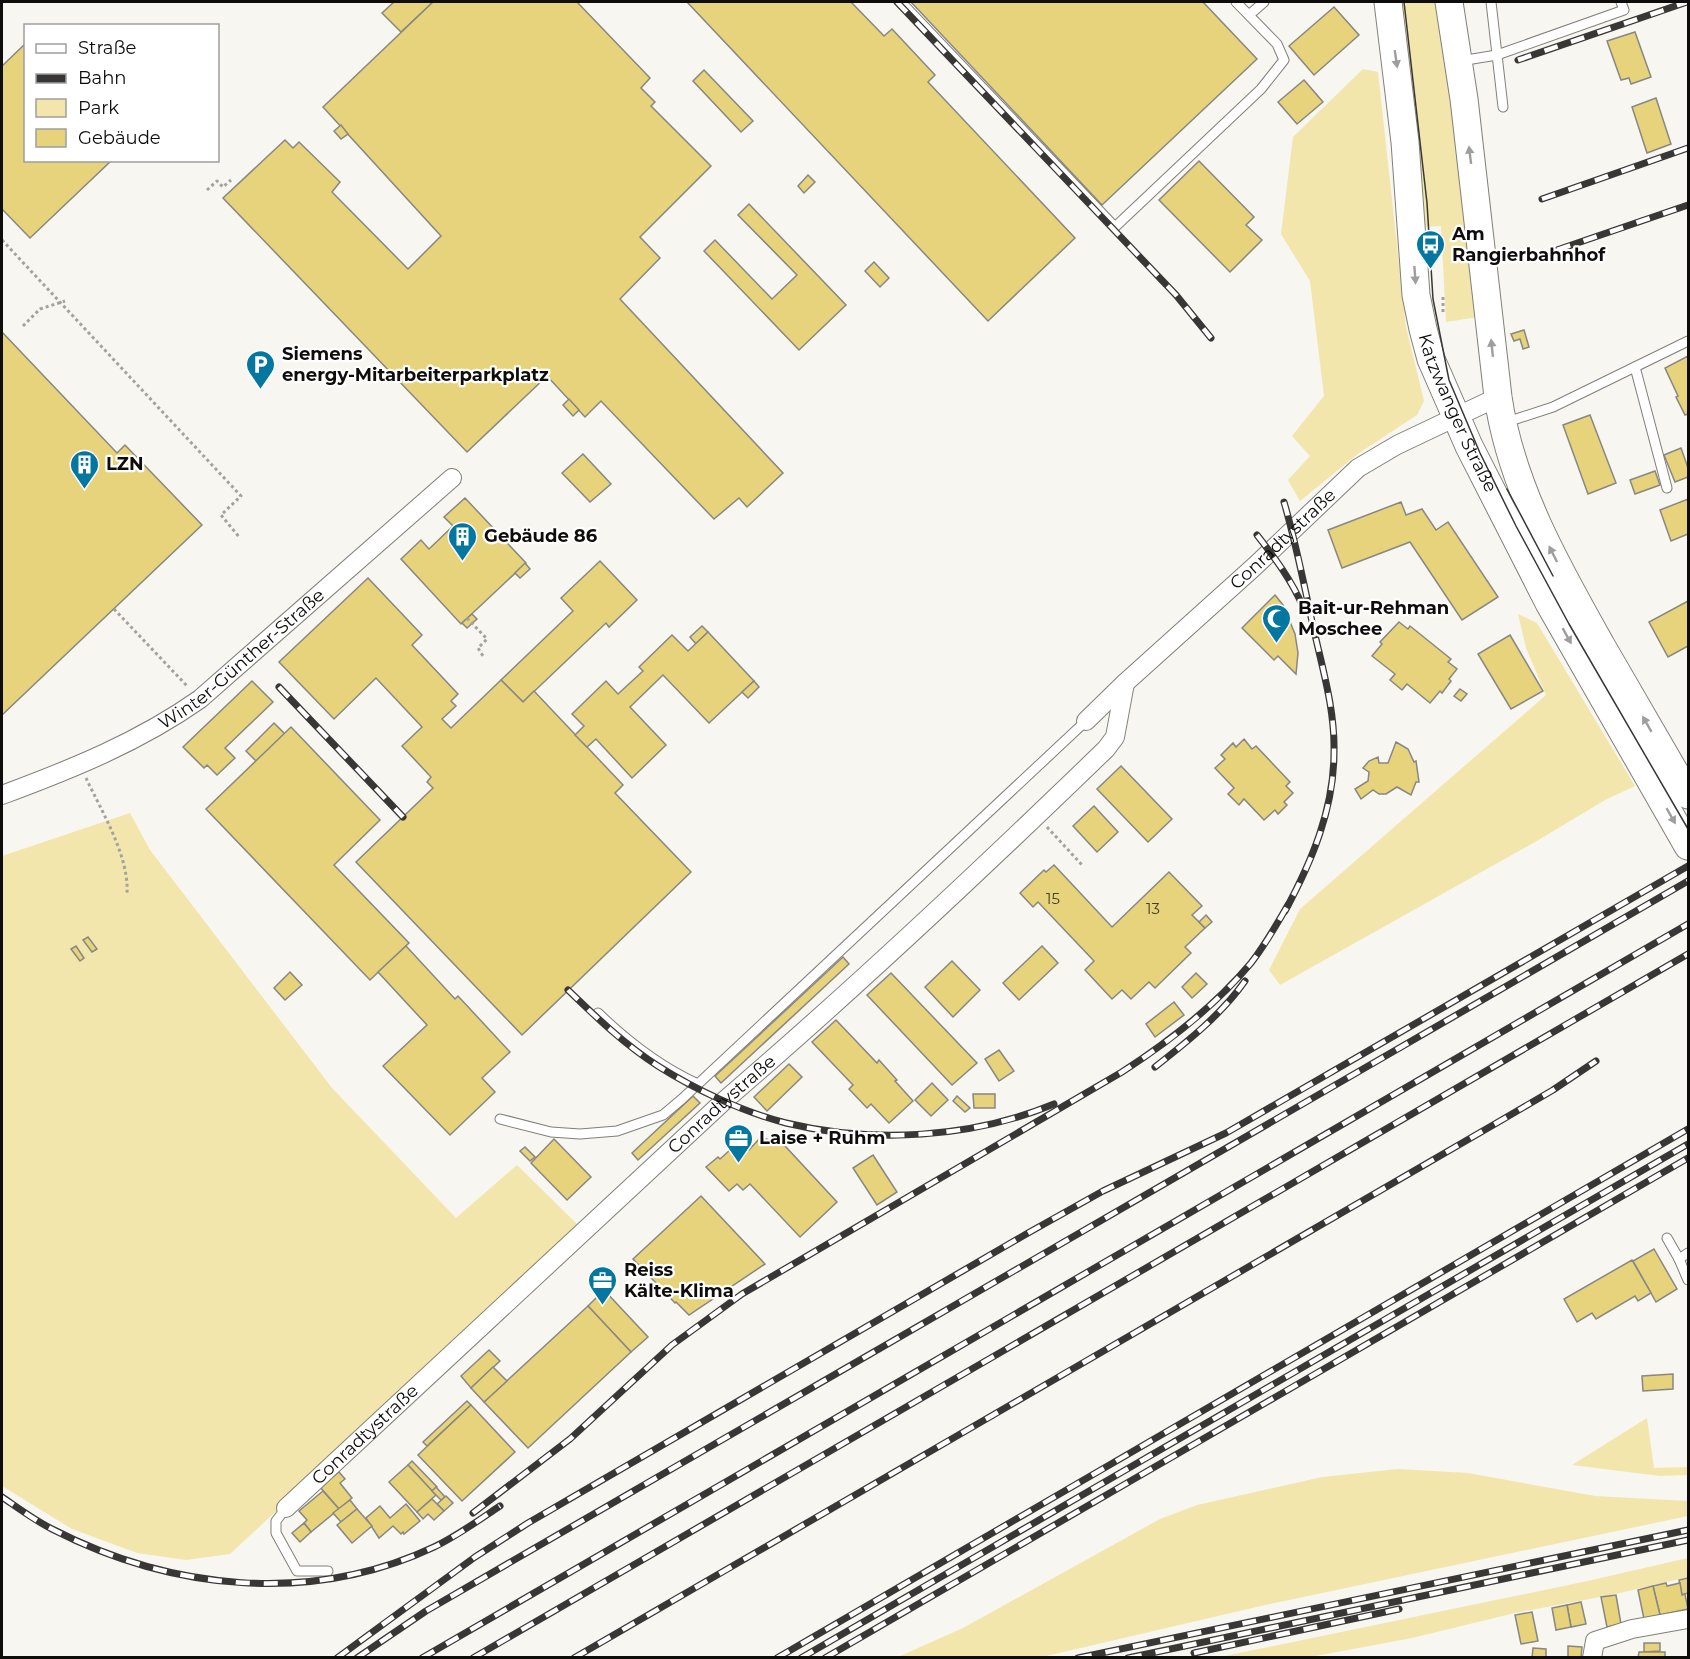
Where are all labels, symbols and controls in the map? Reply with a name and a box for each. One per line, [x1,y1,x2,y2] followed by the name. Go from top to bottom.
[24,24,219,162] legend
[78,37,137,59] text: Straße
[1391,50,1401,69] one-way arrow
[78,67,127,89] text: Bahn
[78,97,119,119] text: Park
[78,127,161,149] text: Gebäude
[1465,145,1475,164] one-way arrow
[1451,223,1606,266] place label: Am Rangierbahnhof
[1415,228,1447,270] bus stop icon: Am Rangierbahnhof
[1410,265,1420,284] one-way arrow
[1414,331,1502,496] street label: Katzwanger Straße
[1487,339,1497,358] one-way arrow
[282,343,549,386] place label: Siemens energy-Mitarbeiterparkplatz
[245,348,277,390] parking icon: Siemens energy-Mitarbeiterparkplatz
[69,448,101,490] building icon: LZN
[106,453,144,475] place label: LZN
[1225,484,1340,594] street label: Conradtystraße
[447,520,479,562] building icon: Gebäude 86
[484,525,598,547] place label: Gebäude 86
[1548,545,1558,563] one-way arrow
[155,584,329,734] street label: Winter-Günther-Straße
[1298,597,1449,640] place label: Bait-ur-Rehman Moschee
[1261,602,1293,644] mosque icon: Bait-ur-Rehman Moschee
[1562,628,1572,645] one-way arrow
[1642,715,1652,732] one-way arrow
[1666,808,1676,825] one-way arrow
[1046,889,1060,908] house number: 15
[1146,899,1160,918] house number: 13
[663,1050,780,1158] street label: Conradtystraße
[722,1122,754,1164] office icon: Laise + Ruhm
[759,1127,885,1149] place label: Laise + Ruhm
[624,1259,734,1302] place label: Reiss Kälte-Klima
[587,1264,619,1306] office icon: Reiss Kälte-Klima
[307,1380,423,1489] street label: Conradtystraße

